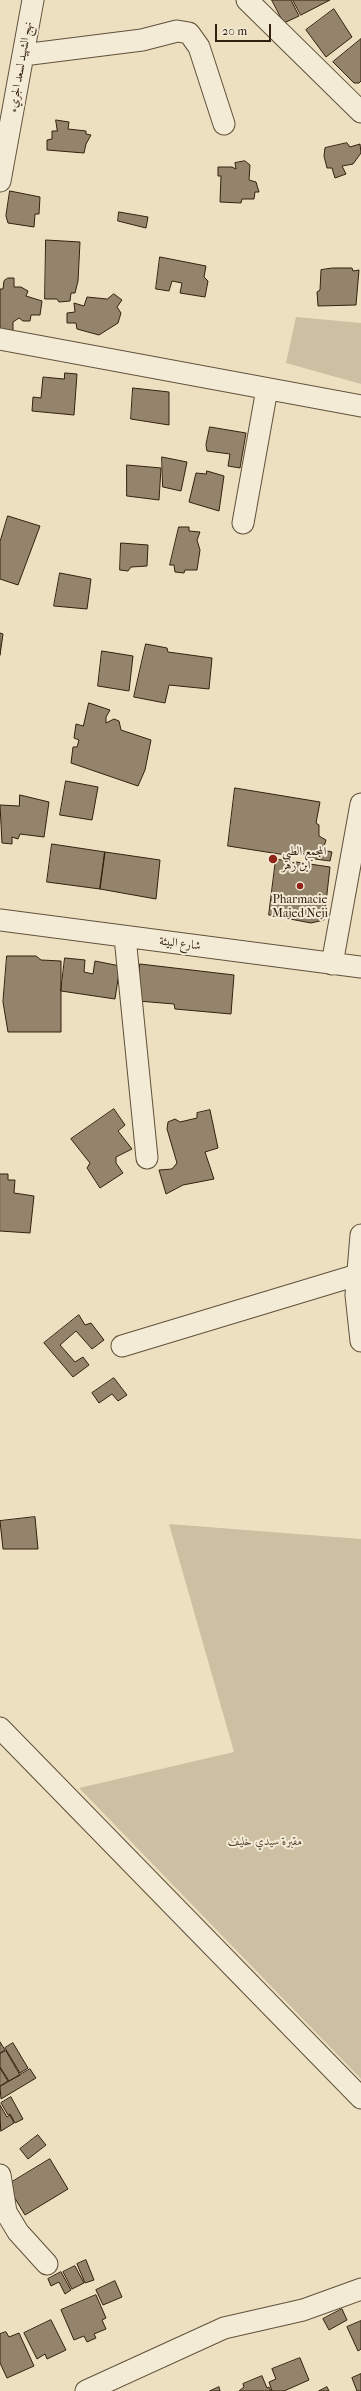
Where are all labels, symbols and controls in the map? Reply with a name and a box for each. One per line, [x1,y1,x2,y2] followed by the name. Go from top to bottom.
[217,16,273,42] scale bar
[6,20,36,114] street label: نهج الشهيد لسعد الجريء
[222,24,247,38] text: 20 m
[282,845,326,873] place label: المجمع الطبي ابن زهر
[267,853,279,865] marker: المجمع الطبي ابن زهر
[295,881,305,891] marker: Pharmacie Majed Neji
[272,893,328,921] place label: Pharmacie Majed Neji
[159,934,201,954] street label: شارع البيئة
[228,1835,302,1849] park label: مقبرة سيدي خليف

